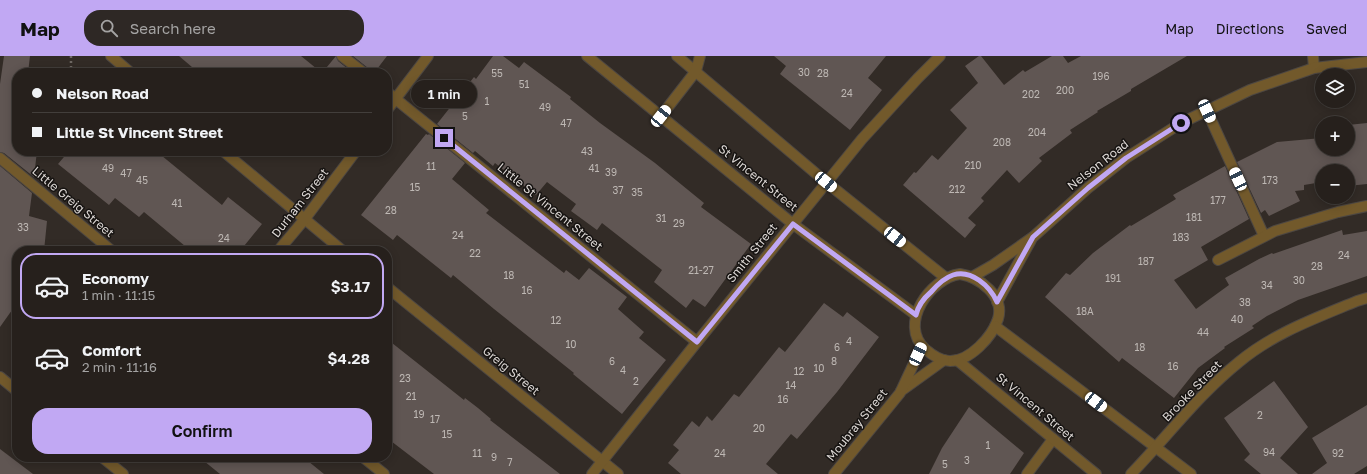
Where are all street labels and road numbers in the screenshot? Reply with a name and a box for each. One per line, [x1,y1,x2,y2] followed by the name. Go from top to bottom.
[1064,136,1131,193] street label: Nelson Road
[716,141,801,214] street label: St Vincent Street
[495,160,606,254] street label: Little St Vincent Street
[29,163,117,240] street label: Little Greig Street
[268,165,331,240] street label: Durham Street
[723,220,780,285] street label: Smith Street
[480,343,543,398] street label: Greig Street
[1159,357,1225,424] street label: Brooke Street
[993,369,1078,444] street label: St Vincent Street
[823,385,890,464] street label: Moubray Street

